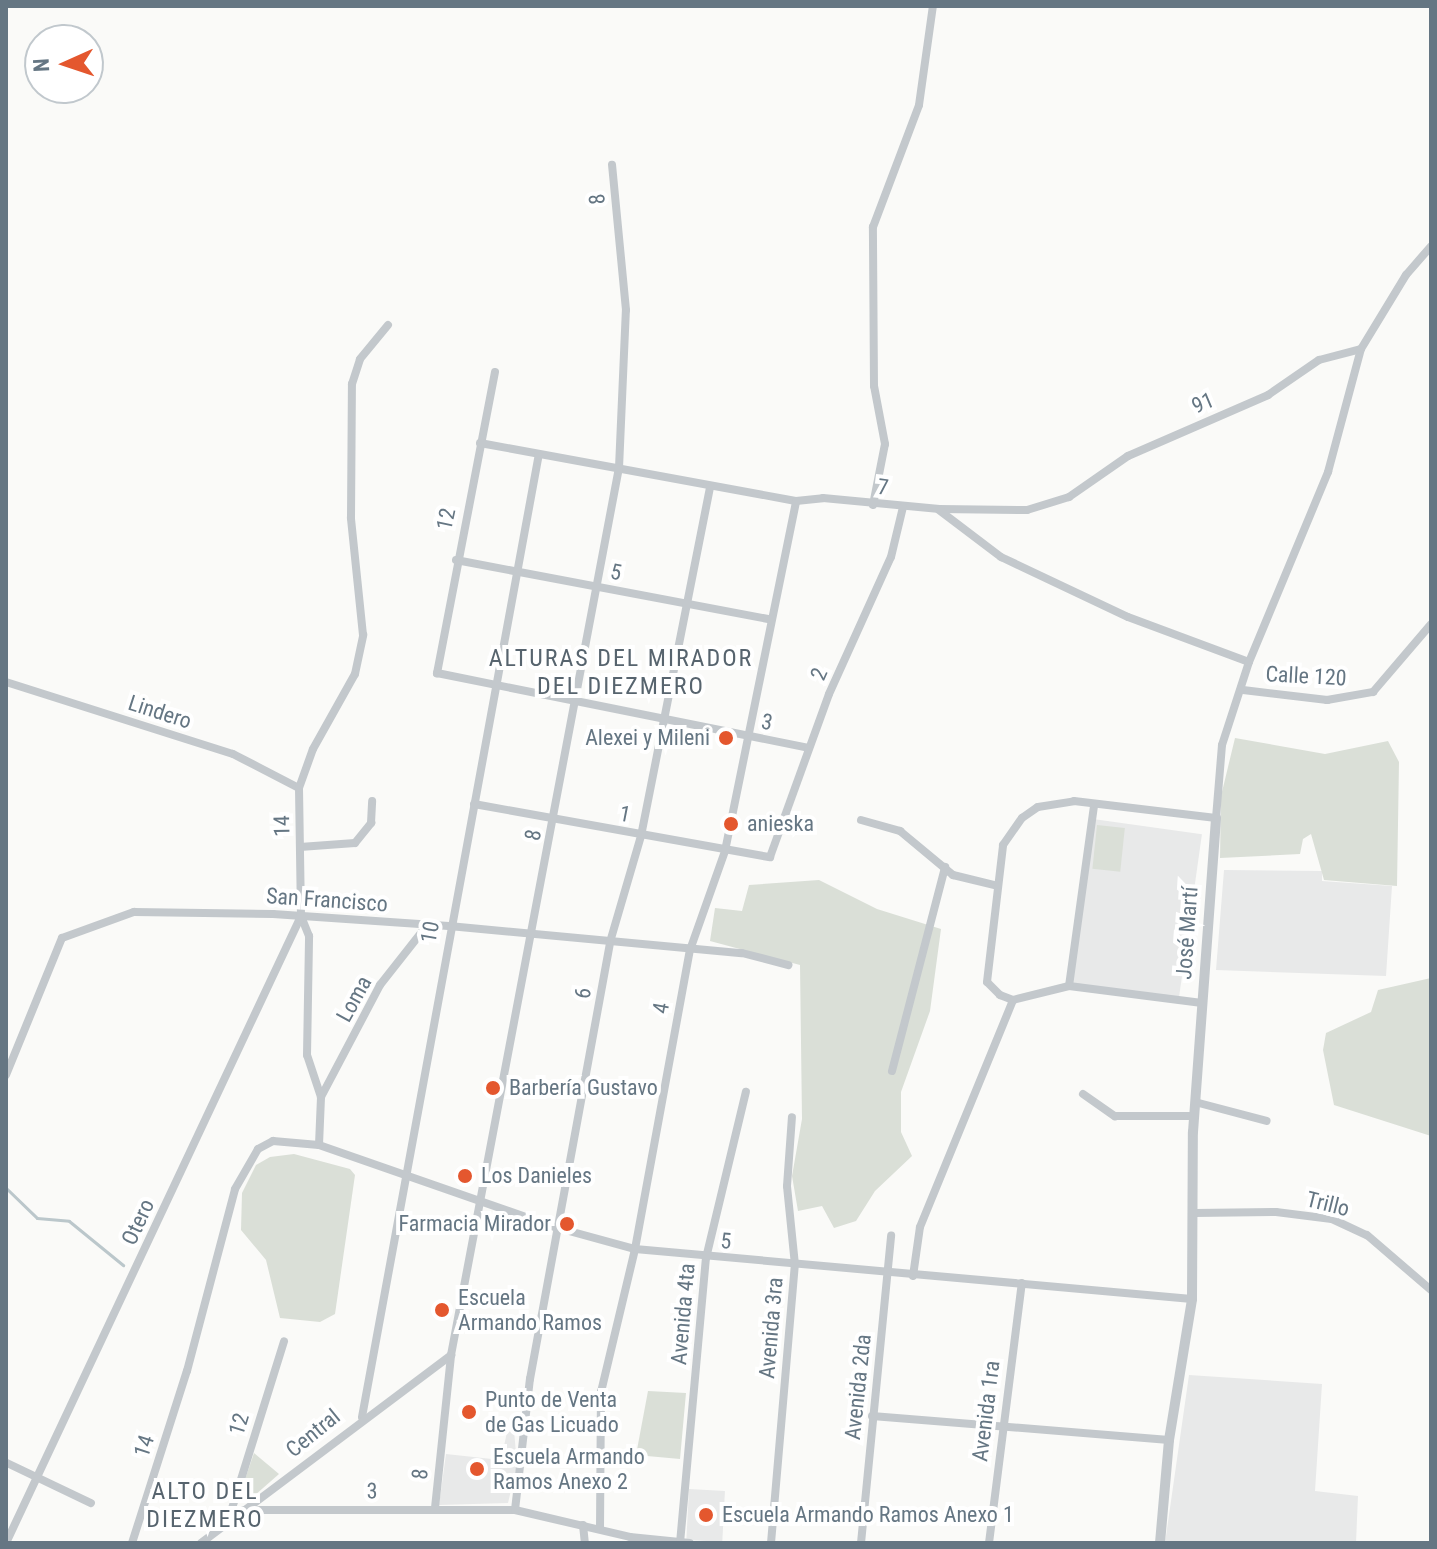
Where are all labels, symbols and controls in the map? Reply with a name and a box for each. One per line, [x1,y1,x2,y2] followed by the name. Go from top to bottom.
[24,24,104,104] north arrow
[29,58,54,73] text: N
[583,192,611,206] street label: 8
[1188,387,1218,419] street label: 91
[876,473,890,501] street label: 7
[431,506,461,532] street label: 12
[608,558,624,586] street label: 5
[489,645,753,701] district label: ALTURAS DEL MIRADOR DEL DIEZMERO
[1265,661,1347,691] street label: Calle 120
[805,664,833,684] street label: 2
[125,689,195,735] street label: Lindero
[759,708,775,736] street label: 3
[585,725,710,751] place label: Alexei y Mileni
[717,729,735,747] marker: Alexei y Mileni
[617,800,633,828] street label: 1
[747,811,814,837] place label: anieska
[269,815,295,837] street label: 14
[722,815,740,833] marker: anieska
[519,827,547,843] street label: 8
[265,883,389,917] street label: San Francisco
[1171,886,1203,980] street label: José Martí
[415,919,445,945] street label: 10
[331,971,377,1027] street label: Loma
[569,985,597,1001] street label: 6
[647,1000,675,1016] street label: 4
[509,1075,658,1101] place label: Barbería Gustavo
[484,1079,502,1097] marker: Barbería Gustavo
[481,1163,592,1189] place label: Los Danieles
[456,1167,474,1185] marker: Los Danieles
[1304,1186,1352,1222] street label: Trillo
[116,1195,160,1249] street label: Otero
[399,1211,551,1237] place label: Farmacia Mirador
[558,1215,576,1233] marker: Farmacia Mirador
[720,1227,732,1255] street label: 5
[665,1262,701,1366] street label: Avenida 4ta
[753,1276,789,1380] street label: Avenida 3ra
[458,1284,602,1336] place label: Escuela Armando Ramos
[433,1301,451,1319] marker: Escuela Armando Ramos
[839,1333,877,1441] street label: Avenida 2da
[967,1359,1005,1463] street label: Avenida 1ra
[485,1386,619,1438] place label: Punto de Venta de Gas Licuado
[281,1403,345,1463] street label: Central
[460,1403,478,1421] marker: Punto de Venta de Gas Licuado
[223,1410,255,1438] street label: 12
[128,1432,160,1460] street label: 14
[493,1443,645,1494] place label: Escuela Armando Ramos Anexo 2
[468,1460,486,1478] marker: Escuela Armando Ramos Anexo 2
[406,1467,434,1481] street label: 8
[146,1478,264,1534] district label: ALTO DEL DIEZMERO
[366,1478,378,1504] street label: 3
[722,1502,1014,1528] place label: Escuela Armando Ramos Anexo 1
[697,1506,715,1524] marker: Escuela Armando Ramos Anexo 1

